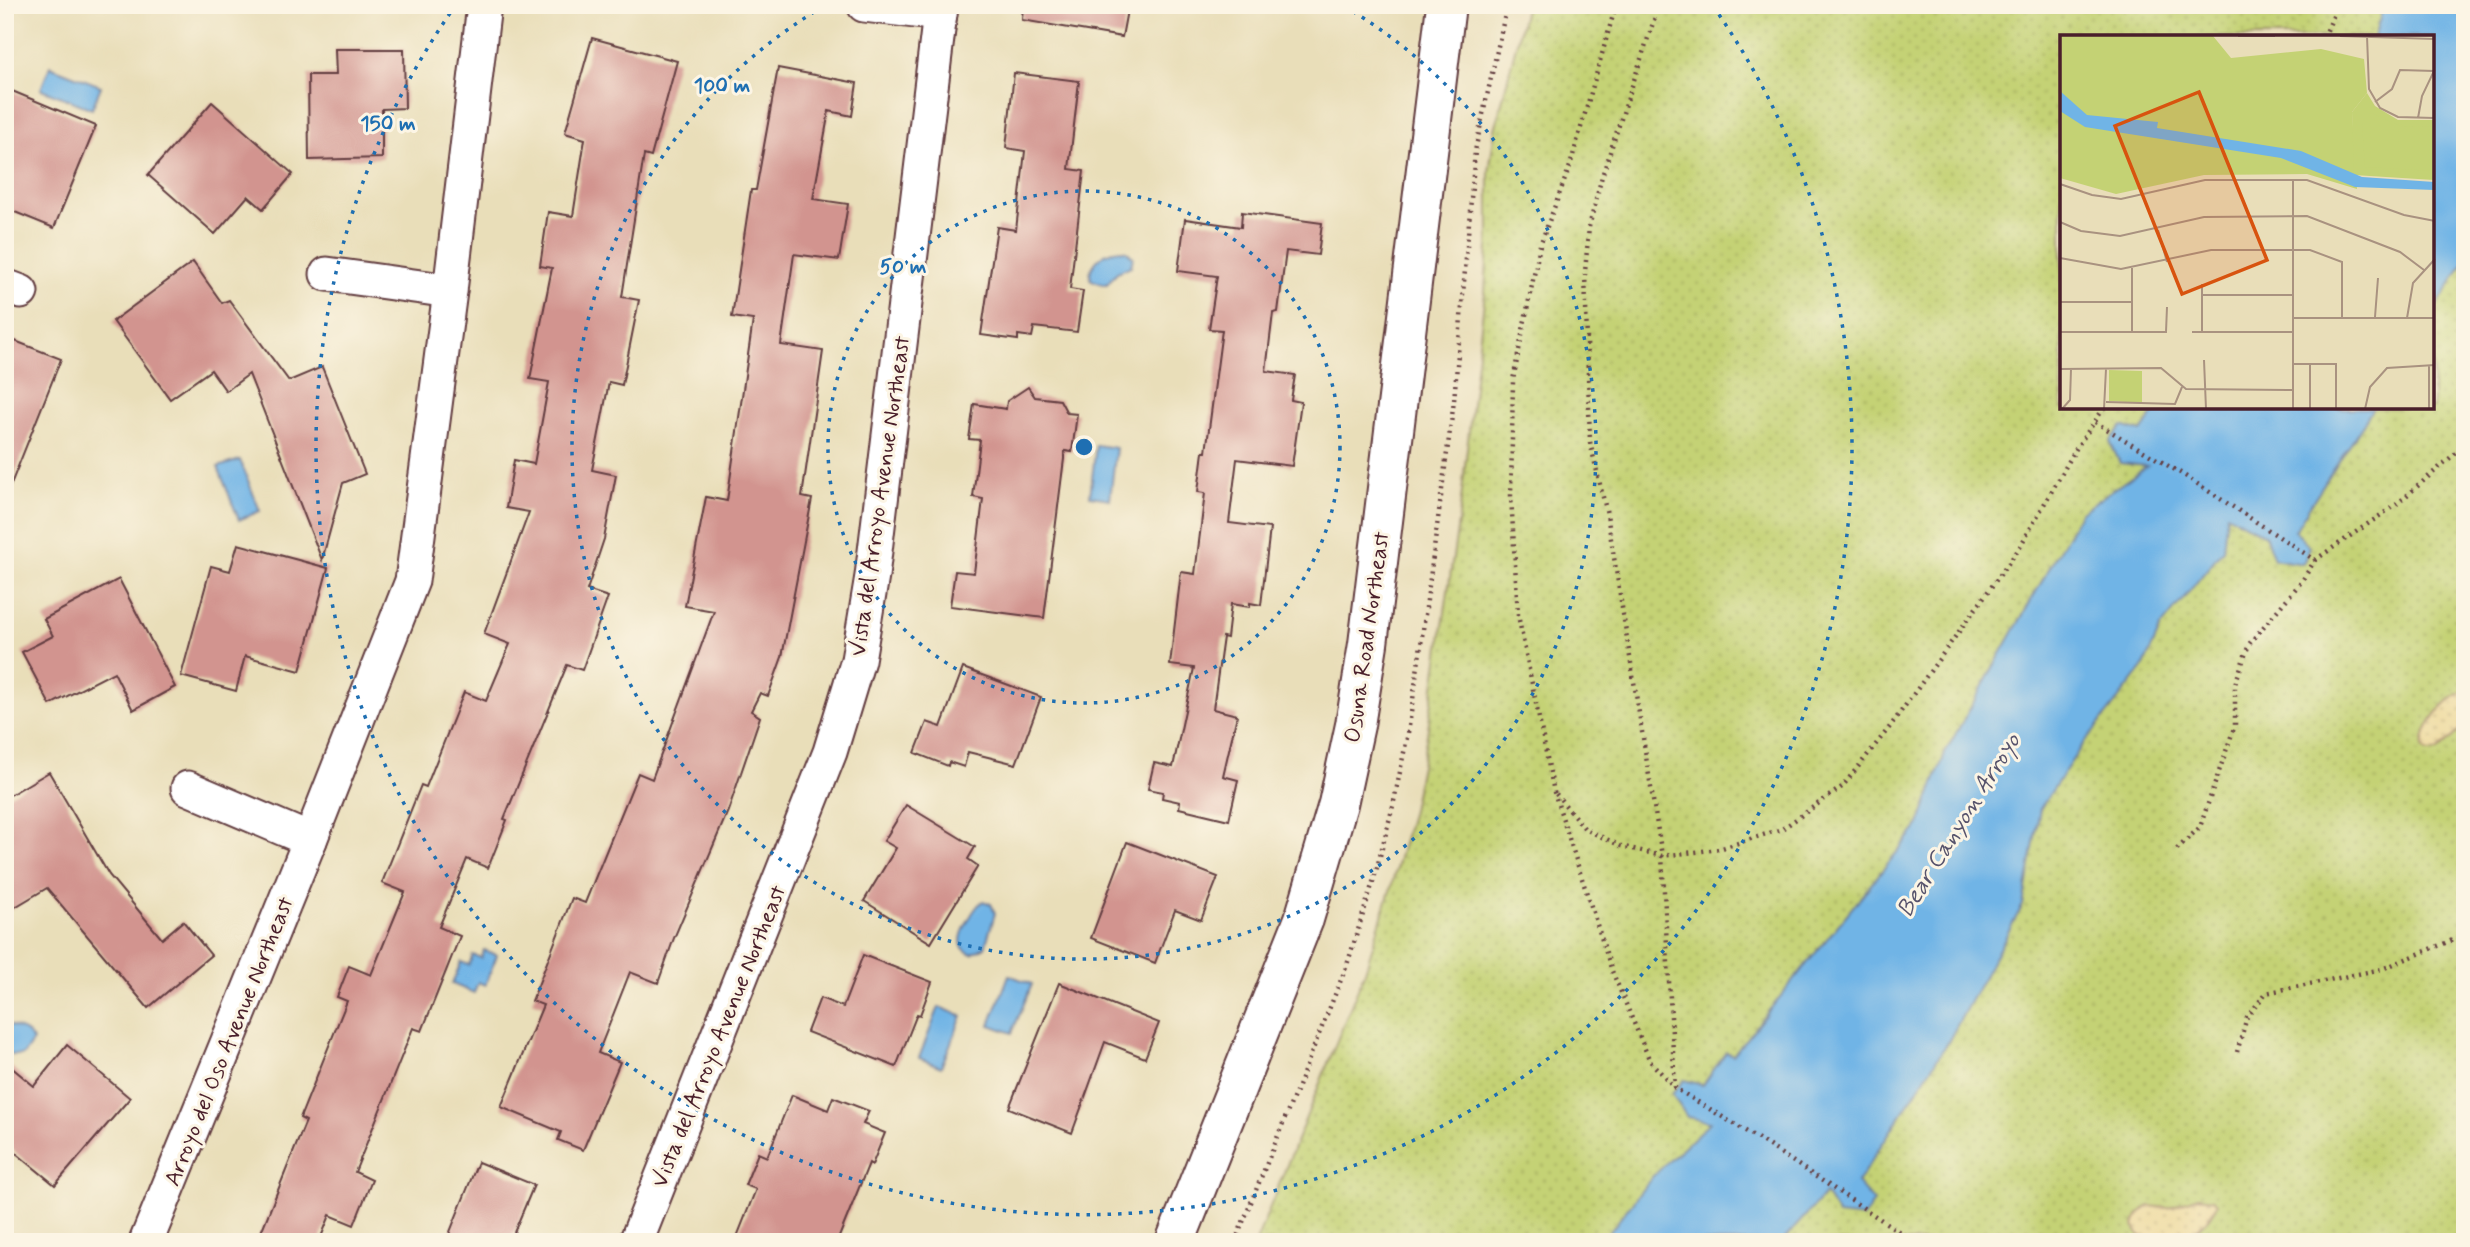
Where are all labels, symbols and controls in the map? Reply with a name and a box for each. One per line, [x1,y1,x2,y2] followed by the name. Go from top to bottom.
[2060,35,2435,410] inset map
[694,72,750,100] text: 100 m
[360,110,416,138] text: 150 m
[880,253,927,281] text: 50 m
[844,334,918,659] street label: Vista del Arroyo Avenue Northeast
[1072,435,1096,459] centre of rings
[1338,530,1398,745] street label: Osuna Road Northeast
[1890,728,2029,923] water label: Bear Canyon Arroyo
[645,881,794,1192] street label: Vista del Arroyo Avenue Northeast
[158,893,302,1191] street label: Arroyo del Oso Avenue Northeast

